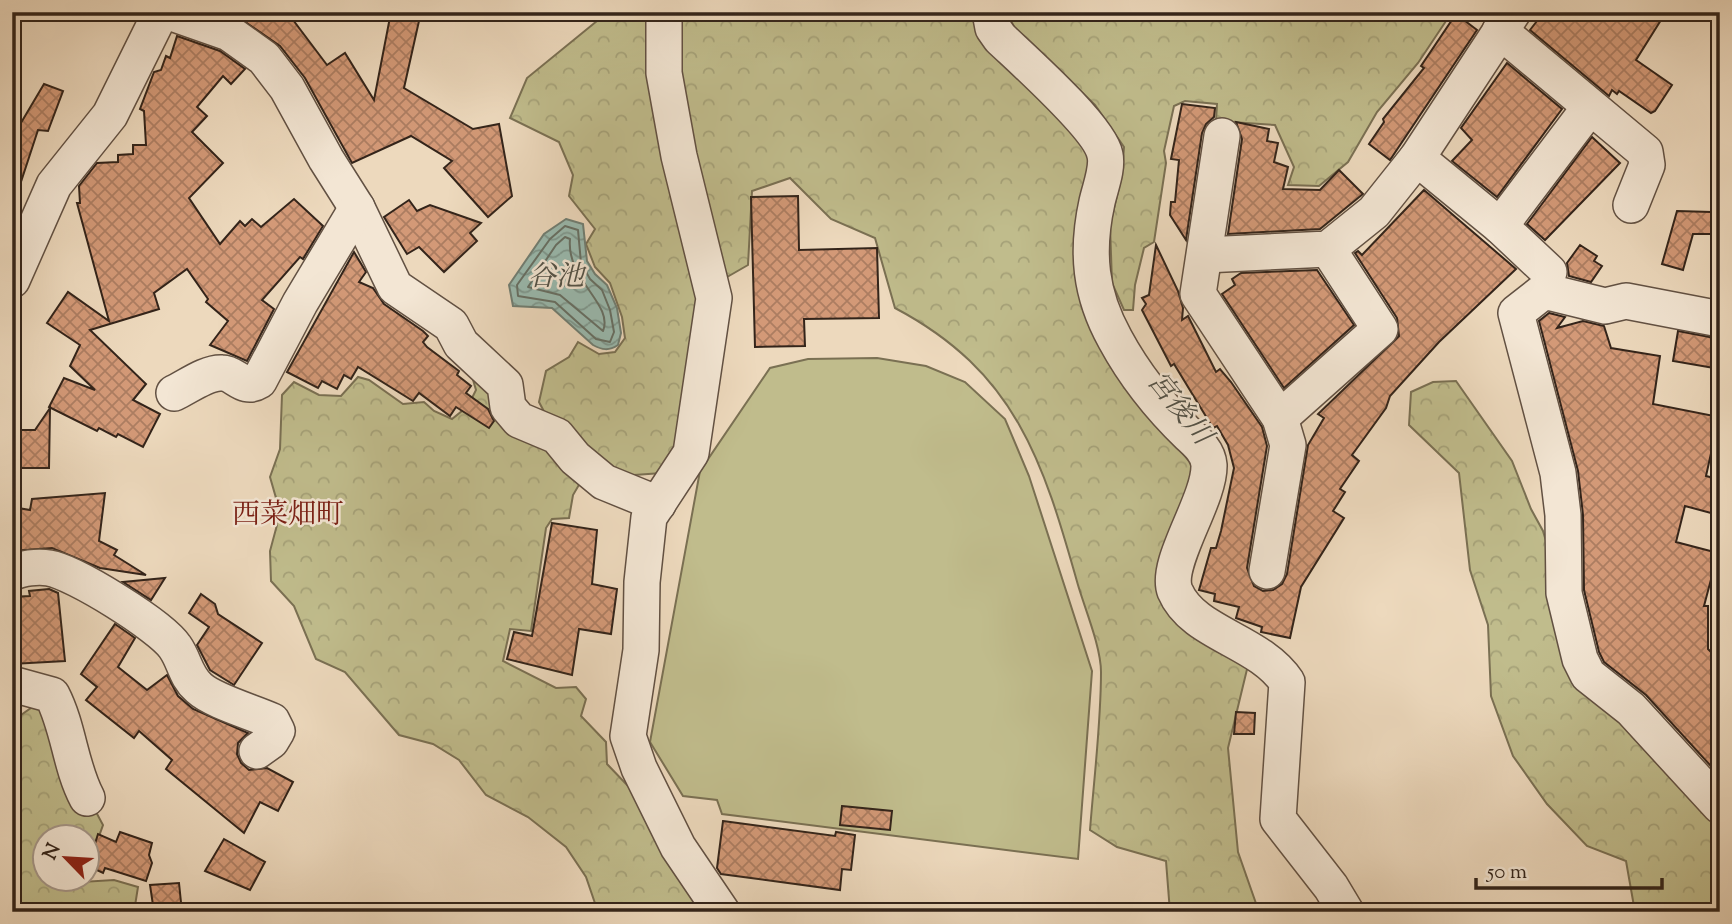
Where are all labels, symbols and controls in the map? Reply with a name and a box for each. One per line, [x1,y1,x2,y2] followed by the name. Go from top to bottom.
[528,258,587,298] water label: 谷池
[1137,364,1223,456] water label: 宮後川
[232,496,344,536] district label: 西菜畑町
[32,822,102,892] north arrow
[37,839,68,864] text: N
[1476,847,1662,891] scale bar
[1486,858,1527,888] text: 50 m

